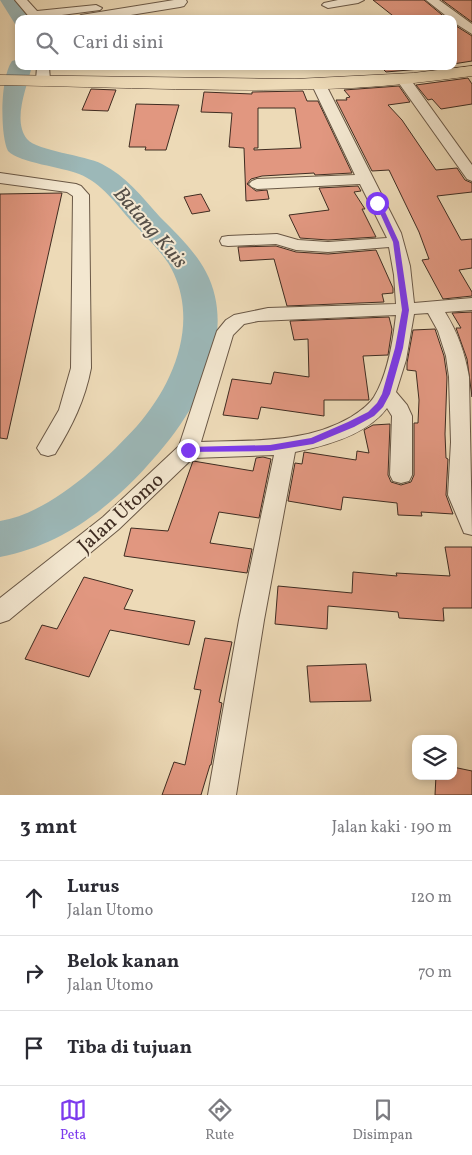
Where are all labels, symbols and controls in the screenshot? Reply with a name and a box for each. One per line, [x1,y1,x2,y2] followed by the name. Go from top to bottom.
[15,15,457,70] search box
[33,29,61,57] icon: search
[73,30,164,56] text: Cari di sini
[106,181,194,276] water label: Batang Kuis
[366,192,389,215] route start
[177,439,200,462] route end
[72,467,171,560] street label: Jalan Utomo
[412,735,457,780] map controls
[412,735,457,780] button: layers
[20,813,77,842] text: 3 mnt
[332,817,452,839] text: Jalan kaki · 190 m
[67,874,119,900] text: Lurus
[20,884,48,912] icon: ahead
[410,887,452,909] text: 120 m
[67,900,153,922] text: Jalan Utomo
[67,949,179,975] text: Belok kanan
[20,959,48,987] icon: right
[418,962,452,984] text: 70 m
[67,975,153,997] text: Jalan Utomo
[20,1034,48,1062] icon: arrive
[67,1035,192,1061] text: Tiba di tujuan
[59,1096,87,1145] tab: Peta
[205,1096,234,1145] tab: Rute
[352,1096,413,1145] tab: Disimpan

